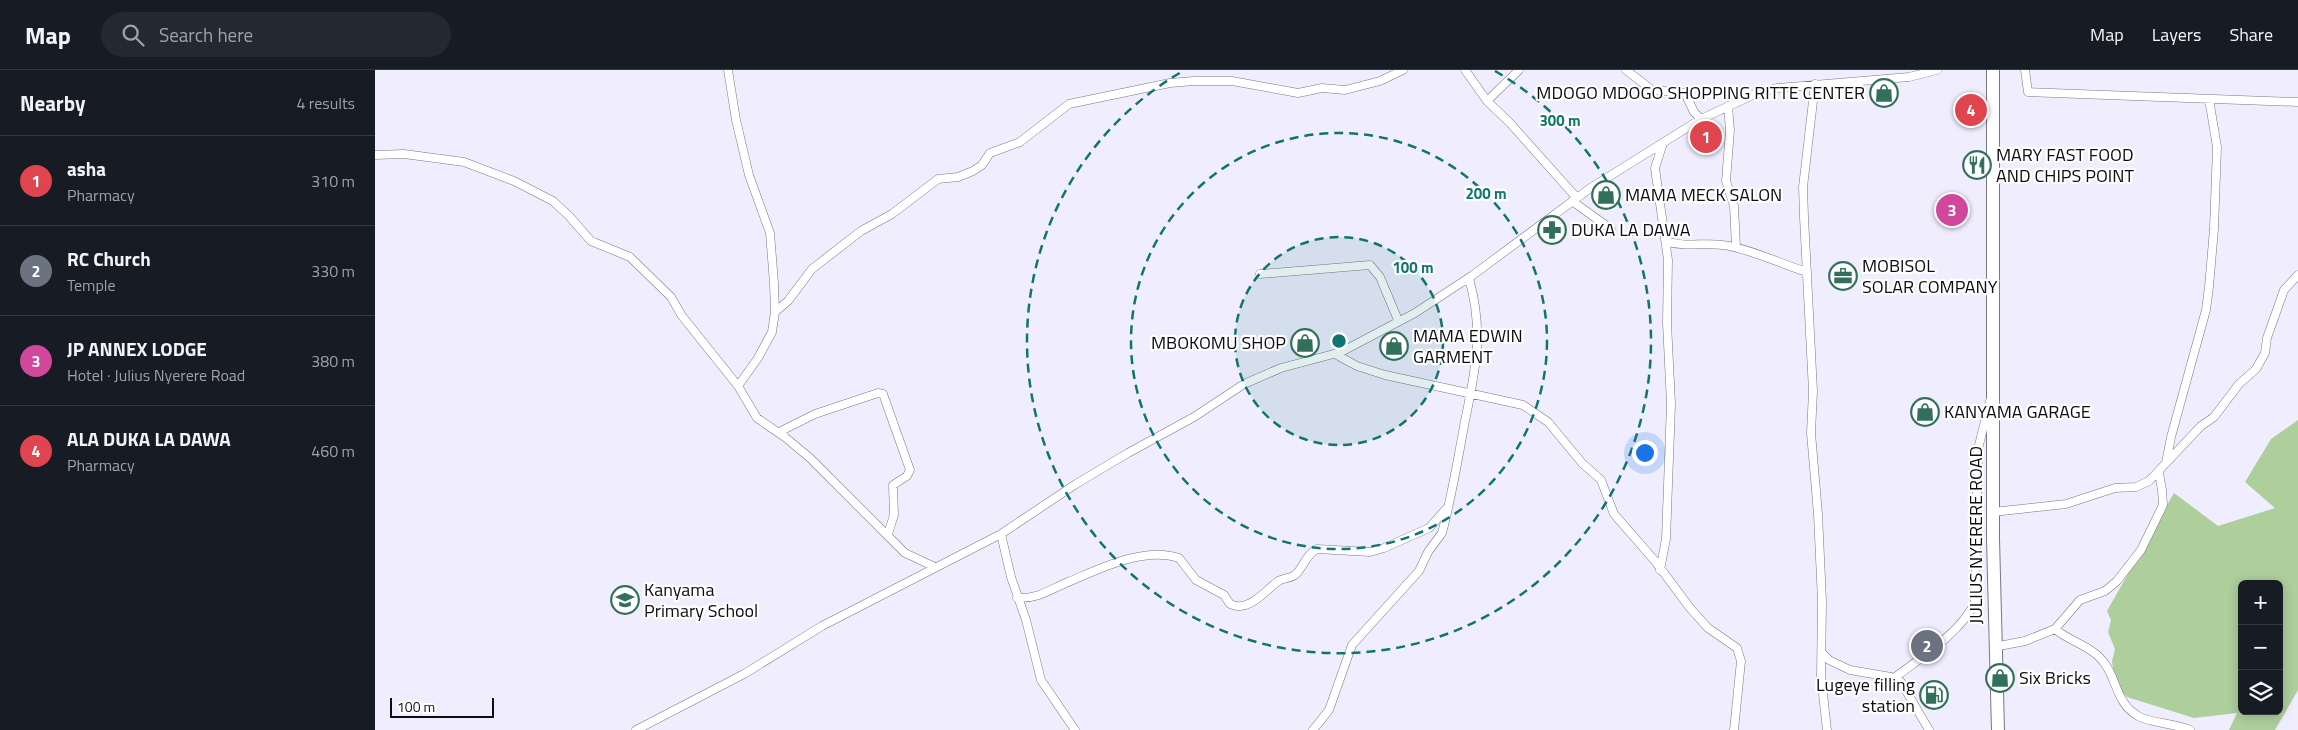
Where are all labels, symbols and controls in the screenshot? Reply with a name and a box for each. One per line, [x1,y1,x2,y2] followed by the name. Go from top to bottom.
[101,12,451,57] search box
[25,17,71,53] text: Map
[159,20,253,49] text: Search here
[119,21,147,49] icon: search
[2090,21,2124,48] text: Map
[2152,21,2201,48] text: Layers
[2229,21,2273,48] text: Share
[1869,78,1899,108] shop icon: MDOGO MDOGO SHOPPING RITTE CENTER
[1536,79,1865,106] place label: MDOGO MDOGO SHOPPING RITTE CENTER
[20,87,85,119] text: Nearby
[296,91,355,115] text: 4 results
[1955,91,1987,129] pin: 4
[1539,109,1581,132] text: 300 m
[1690,118,1722,156] pin: 1
[1996,141,2134,189] place label: MARY FAST FOOD AND CHIPS POINT
[1962,150,1992,180] restaurant icon: MARY FAST FOOD AND CHIPS POINT
[67,154,106,183] text: asha
[32,169,40,193] text: 1
[311,169,355,193] text: 310 m
[1591,180,1621,210] shop icon: MAMA MECK SALON
[1625,181,1782,208] place label: MAMA MECK SALON
[1465,182,1507,205] text: 200 m
[67,183,135,207] text: Pharmacy
[1936,191,1968,229] pin: 3
[1537,215,1567,245] pharmacy icon: DUKA LA DAWA
[1571,216,1691,243] place label: DUKA LA DAWA
[67,244,151,273] text: RC Church
[1862,252,1998,300] place label: MOBISOL SOLAR COMPANY
[1392,256,1434,279] text: 100 m
[32,259,40,283] text: 2
[311,259,355,283] text: 330 m
[1828,261,1858,291] office icon: MOBISOL SOLAR COMPANY
[67,273,116,297] text: Temple
[1413,322,1523,370] place label: MAMA EDWIN GARMENT
[1290,328,1320,358] shop icon: MBOKOMU SHOP
[1151,329,1286,356] place label: MBOKOMU SHOP
[1379,331,1409,361] shop icon: MAMA EDWIN GARMENT
[1330,332,1348,350] centre of rings
[67,334,207,363] text: JP ANNEX LODGE
[32,349,40,373] text: 3
[311,349,355,373] text: 380 m
[67,363,245,387] text: Hotel · Julius Nyerere Road
[1910,397,1940,427] shop icon: KANYAMA GARAGE
[1944,398,2091,425] place label: KANYAMA GARAGE
[67,424,231,453] text: ALA DUKA LA DAWA
[32,439,40,463] text: 4
[311,439,355,463] text: 460 m
[1632,440,1658,466] your location
[1962,446,1989,624] street label: JULIUS NYERERE ROAD
[67,453,135,477] text: Pharmacy
[644,576,758,624] place label: Kanyama Primary School
[2238,580,2283,715] map controls
[2238,580,2283,625] button: +
[610,585,640,615] school or university icon: Kanyama Primary School
[2238,625,2283,670] button: −
[1911,627,1943,665] pin: 2
[1985,663,2015,693] shop icon: Six Bricks
[2019,664,2091,691] place label: Six Bricks
[2238,670,2283,715] button: layers
[1816,671,1915,719] place label: Lugeye filling station
[1919,680,1949,710] fuel station icon: Lugeye filling station
[390,695,494,718] scale bar
[397,696,435,717] text: 100 m

